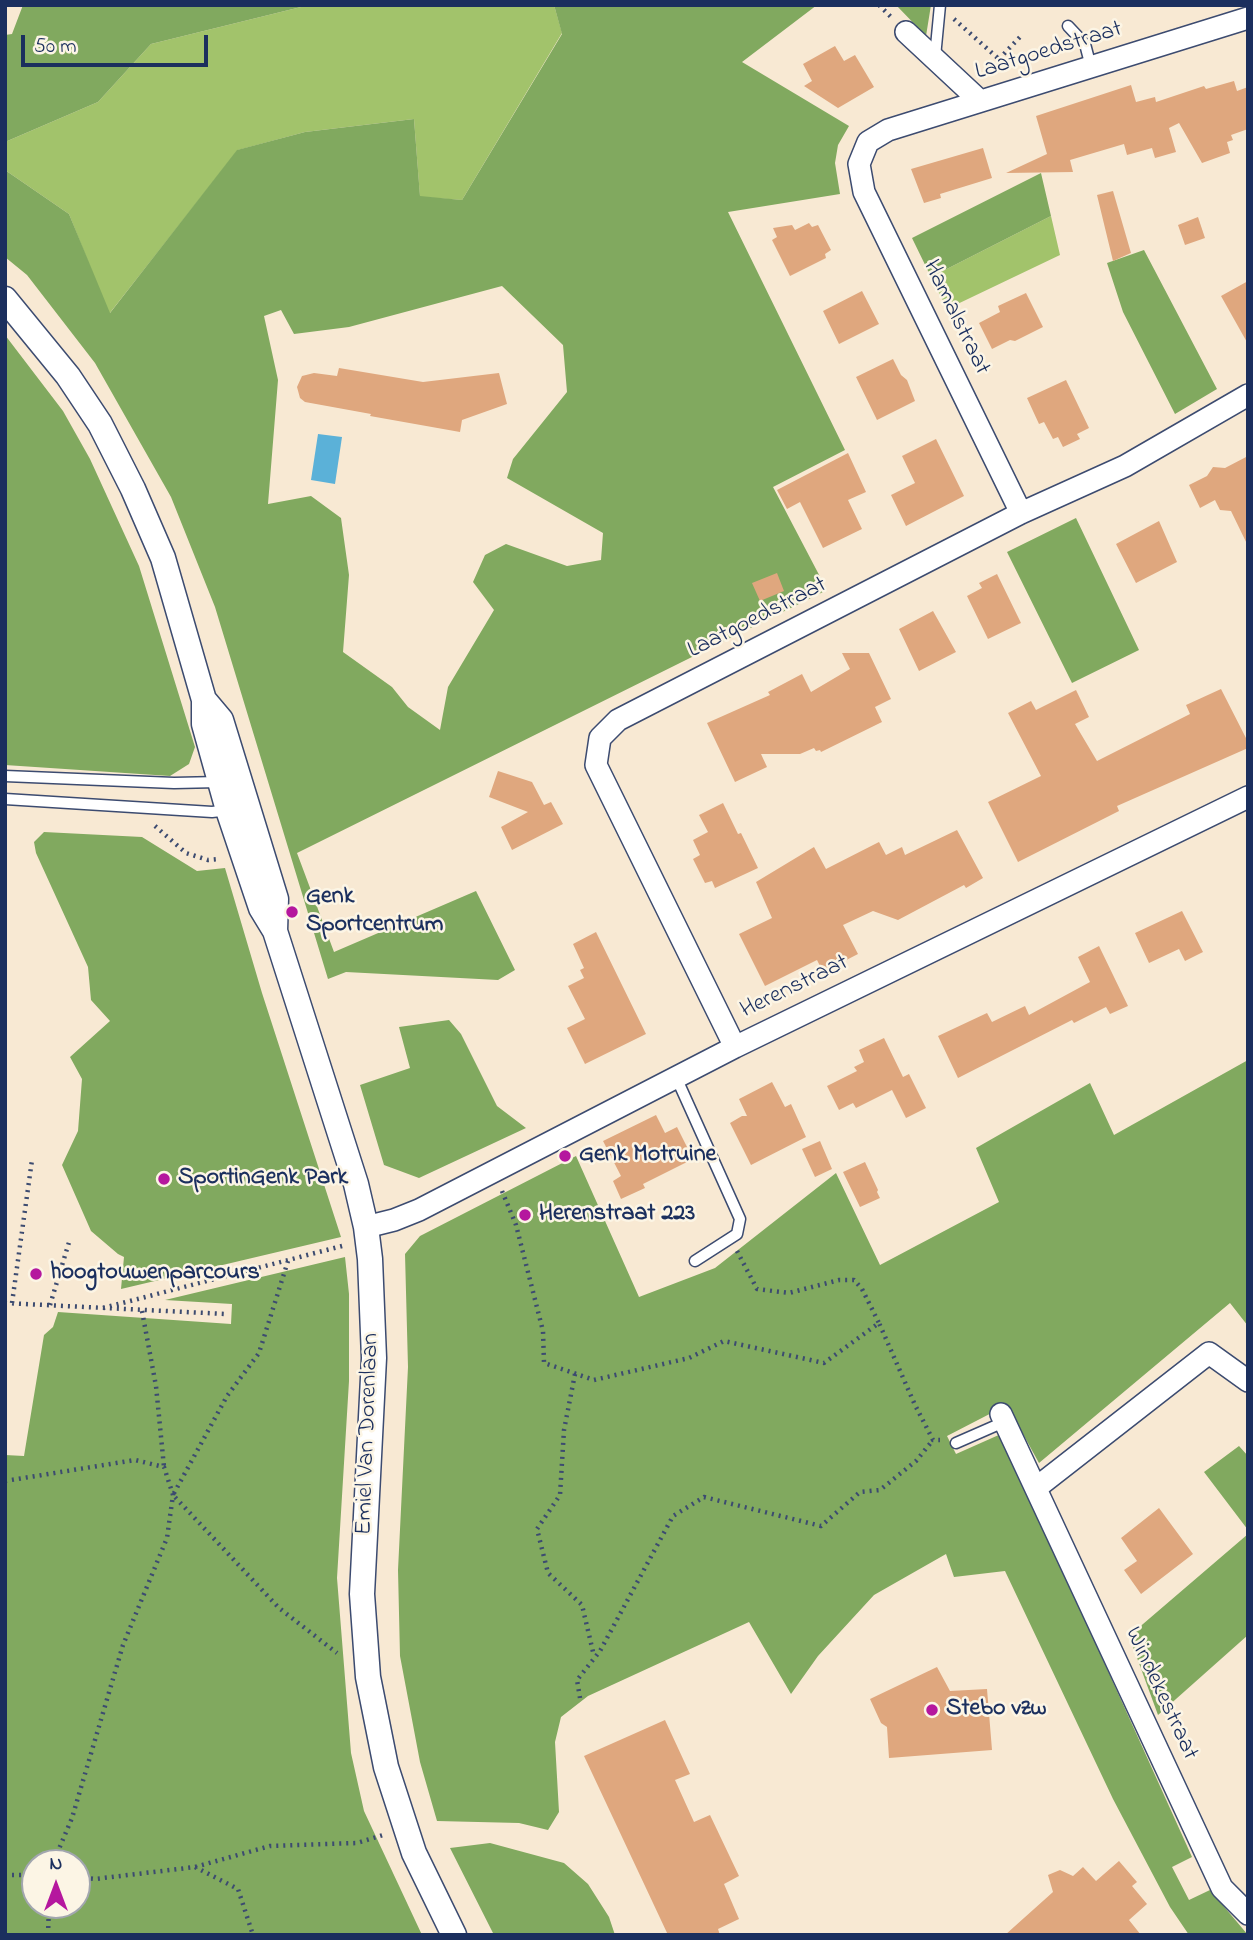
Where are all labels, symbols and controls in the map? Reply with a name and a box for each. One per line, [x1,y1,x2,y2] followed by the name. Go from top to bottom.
[972,16,1126,88] street label: Laatgoedstraat
[24,21,212,65] scale bar
[34,32,77,62] text: 50 m
[915,256,995,380] street label: Hamalstraat
[684,572,832,666] street label: Laatgoedstraat
[306,884,443,940] place label: Genk Sportcentrum
[284,904,300,920] marker: Genk Sportcentrum
[736,950,854,1026] street label: Herenstraat
[579,1142,716,1170] place label: Genk Motruine
[557,1148,573,1164] marker: Genk Motruine
[178,1165,348,1193] place label: SportinGenk Park
[156,1171,172,1187] marker: SportinGenk Park
[539,1201,695,1229] place label: Herenstraat 223
[517,1207,533,1223] marker: Herenstraat 223
[50,1260,260,1288] place label: hoogtouwenparcours
[28,1266,44,1282] marker: hoogtouwenparcours
[351,1332,387,1536] street label: Emiel Van Dorenlaan
[1117,1623,1203,1765] street label: Windekestraat
[946,1696,1046,1724] place label: Stebo vzw
[924,1702,940,1718] marker: Stebo vzw
[21,1849,91,1919] north arrow
[50,1851,62,1878] text: N

